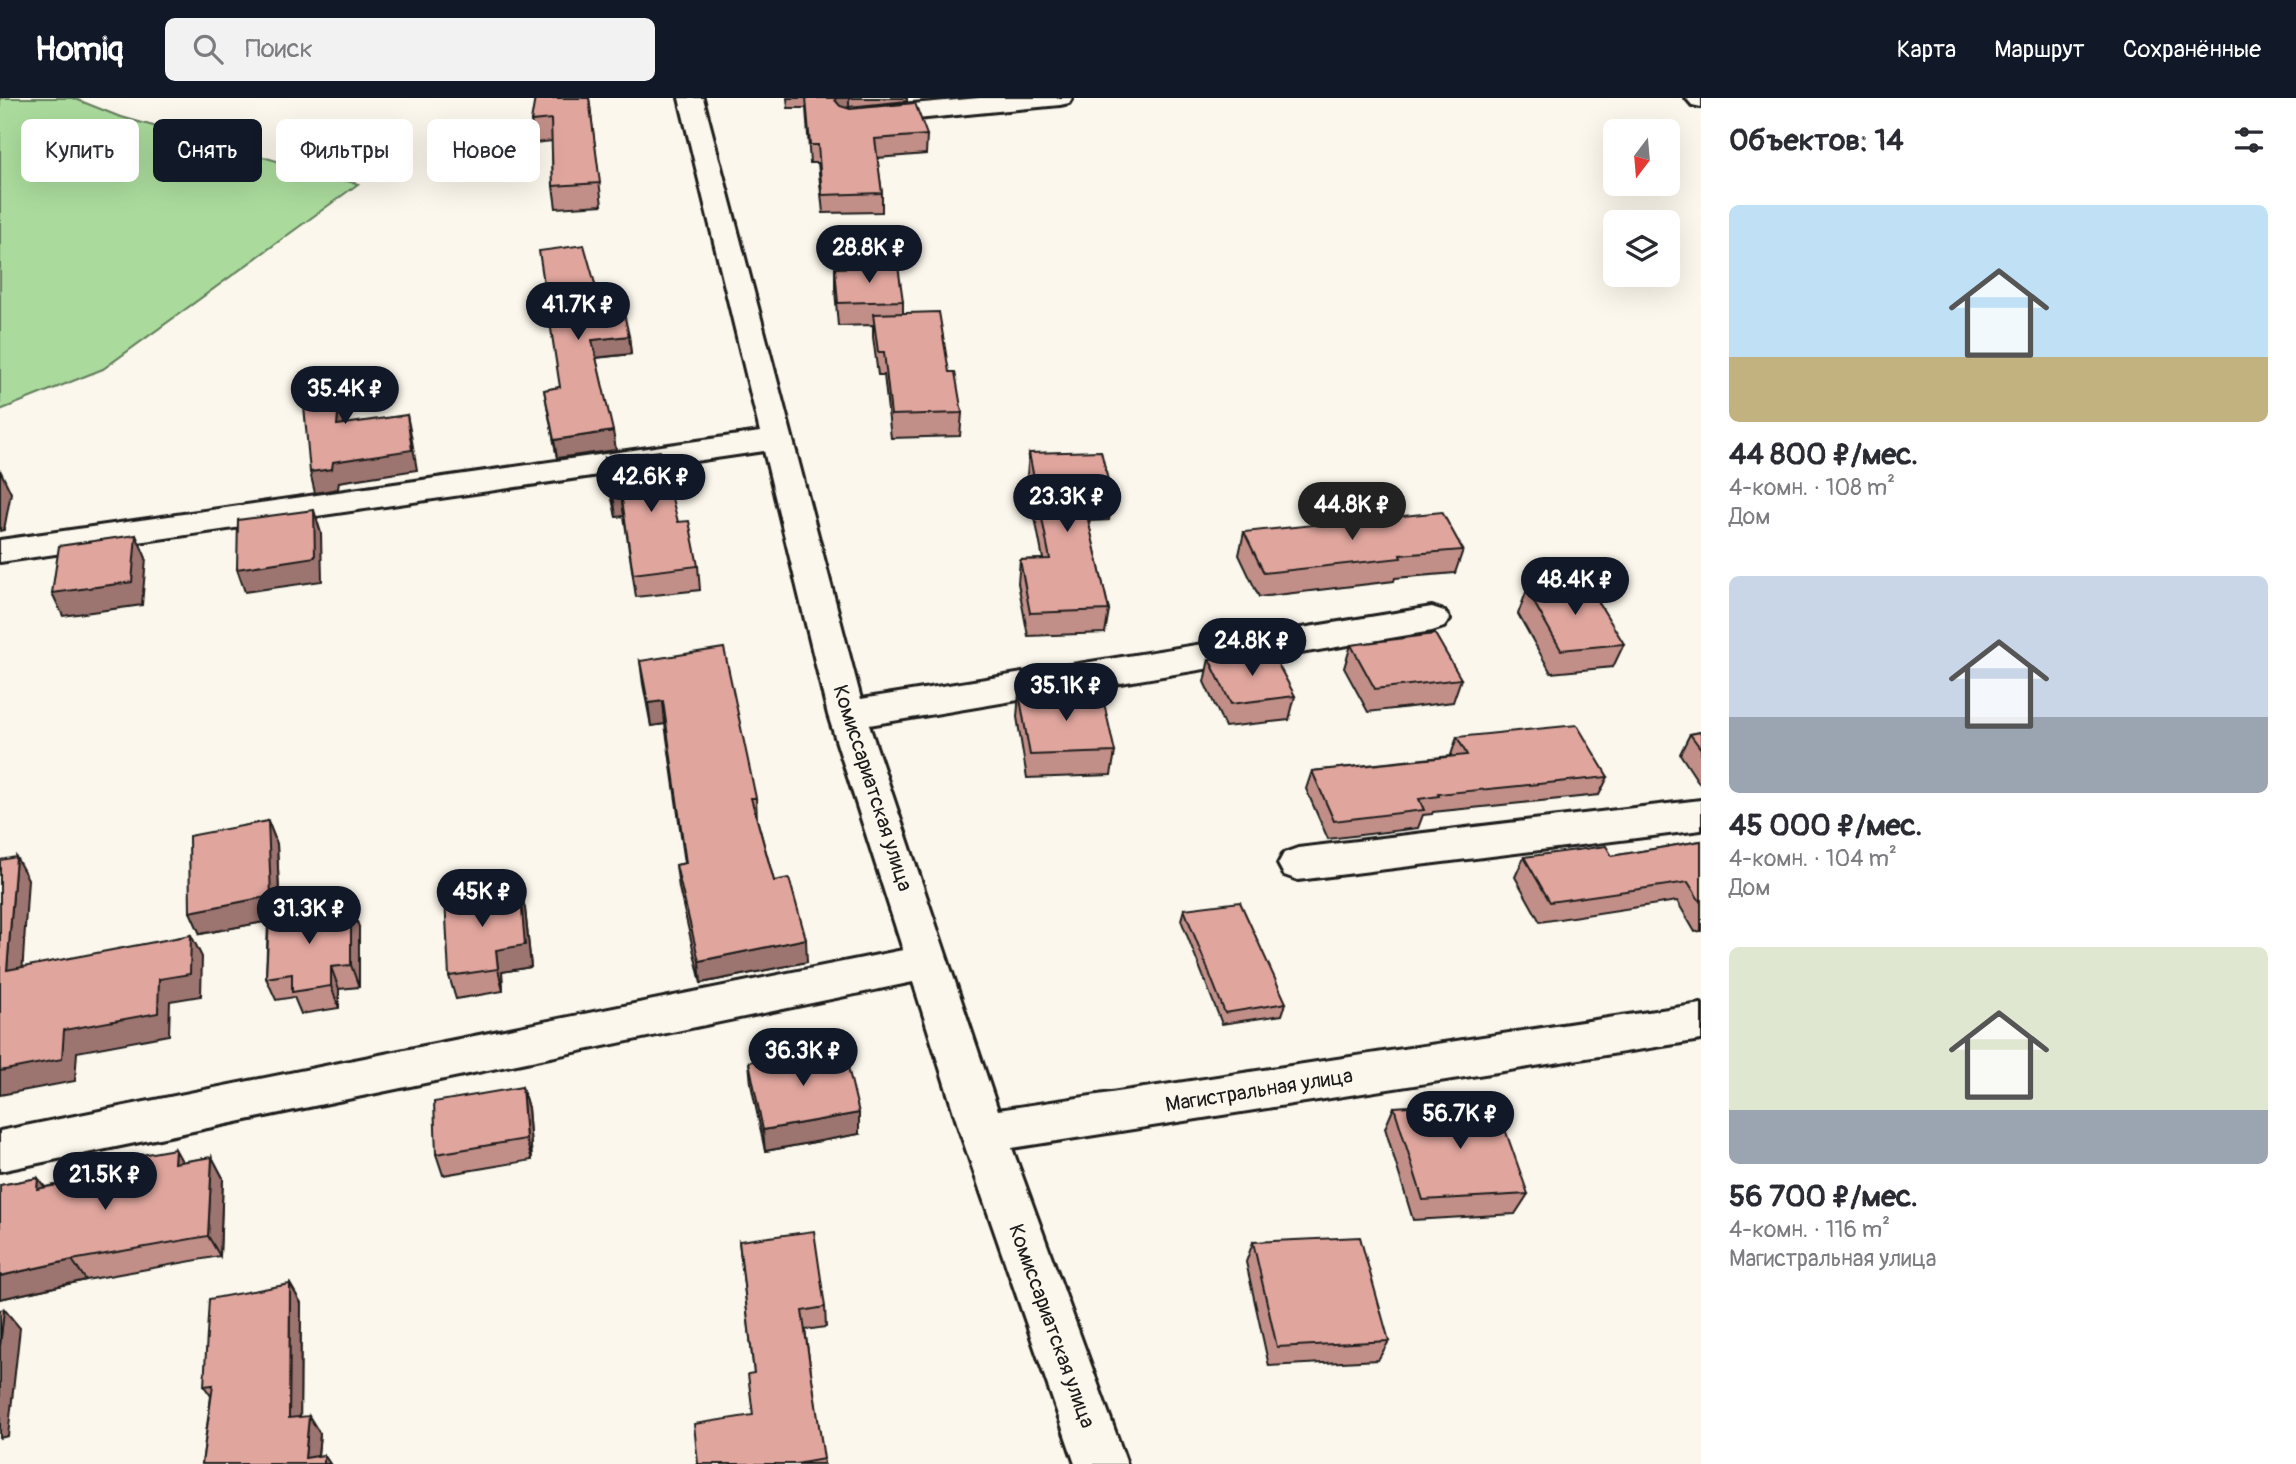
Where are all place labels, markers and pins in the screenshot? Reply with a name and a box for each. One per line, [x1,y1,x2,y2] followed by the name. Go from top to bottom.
[804,226,934,285] pin: 28.8K ₽
[513,282,643,342] pin: 41.7K ₽
[280,366,410,426] pin: 35.4K ₽
[586,454,716,514] pin: 42.6K ₽
[1002,474,1132,534] pin: 23.3K ₽
[1287,482,1417,542] pin: 44.8K ₽
[1510,558,1640,617] pin: 48.4K ₽
[1187,618,1317,678] pin: 24.8K ₽
[1001,664,1131,723] pin: 35.1K ₽
[433,870,531,929] pin: 45K ₽
[244,886,374,946] pin: 31.3K ₽
[738,1028,868,1088] pin: 36.3K ₽
[1395,1091,1525,1151] pin: 56.7K ₽
[40,1152,170,1212] pin: 21.5K ₽

